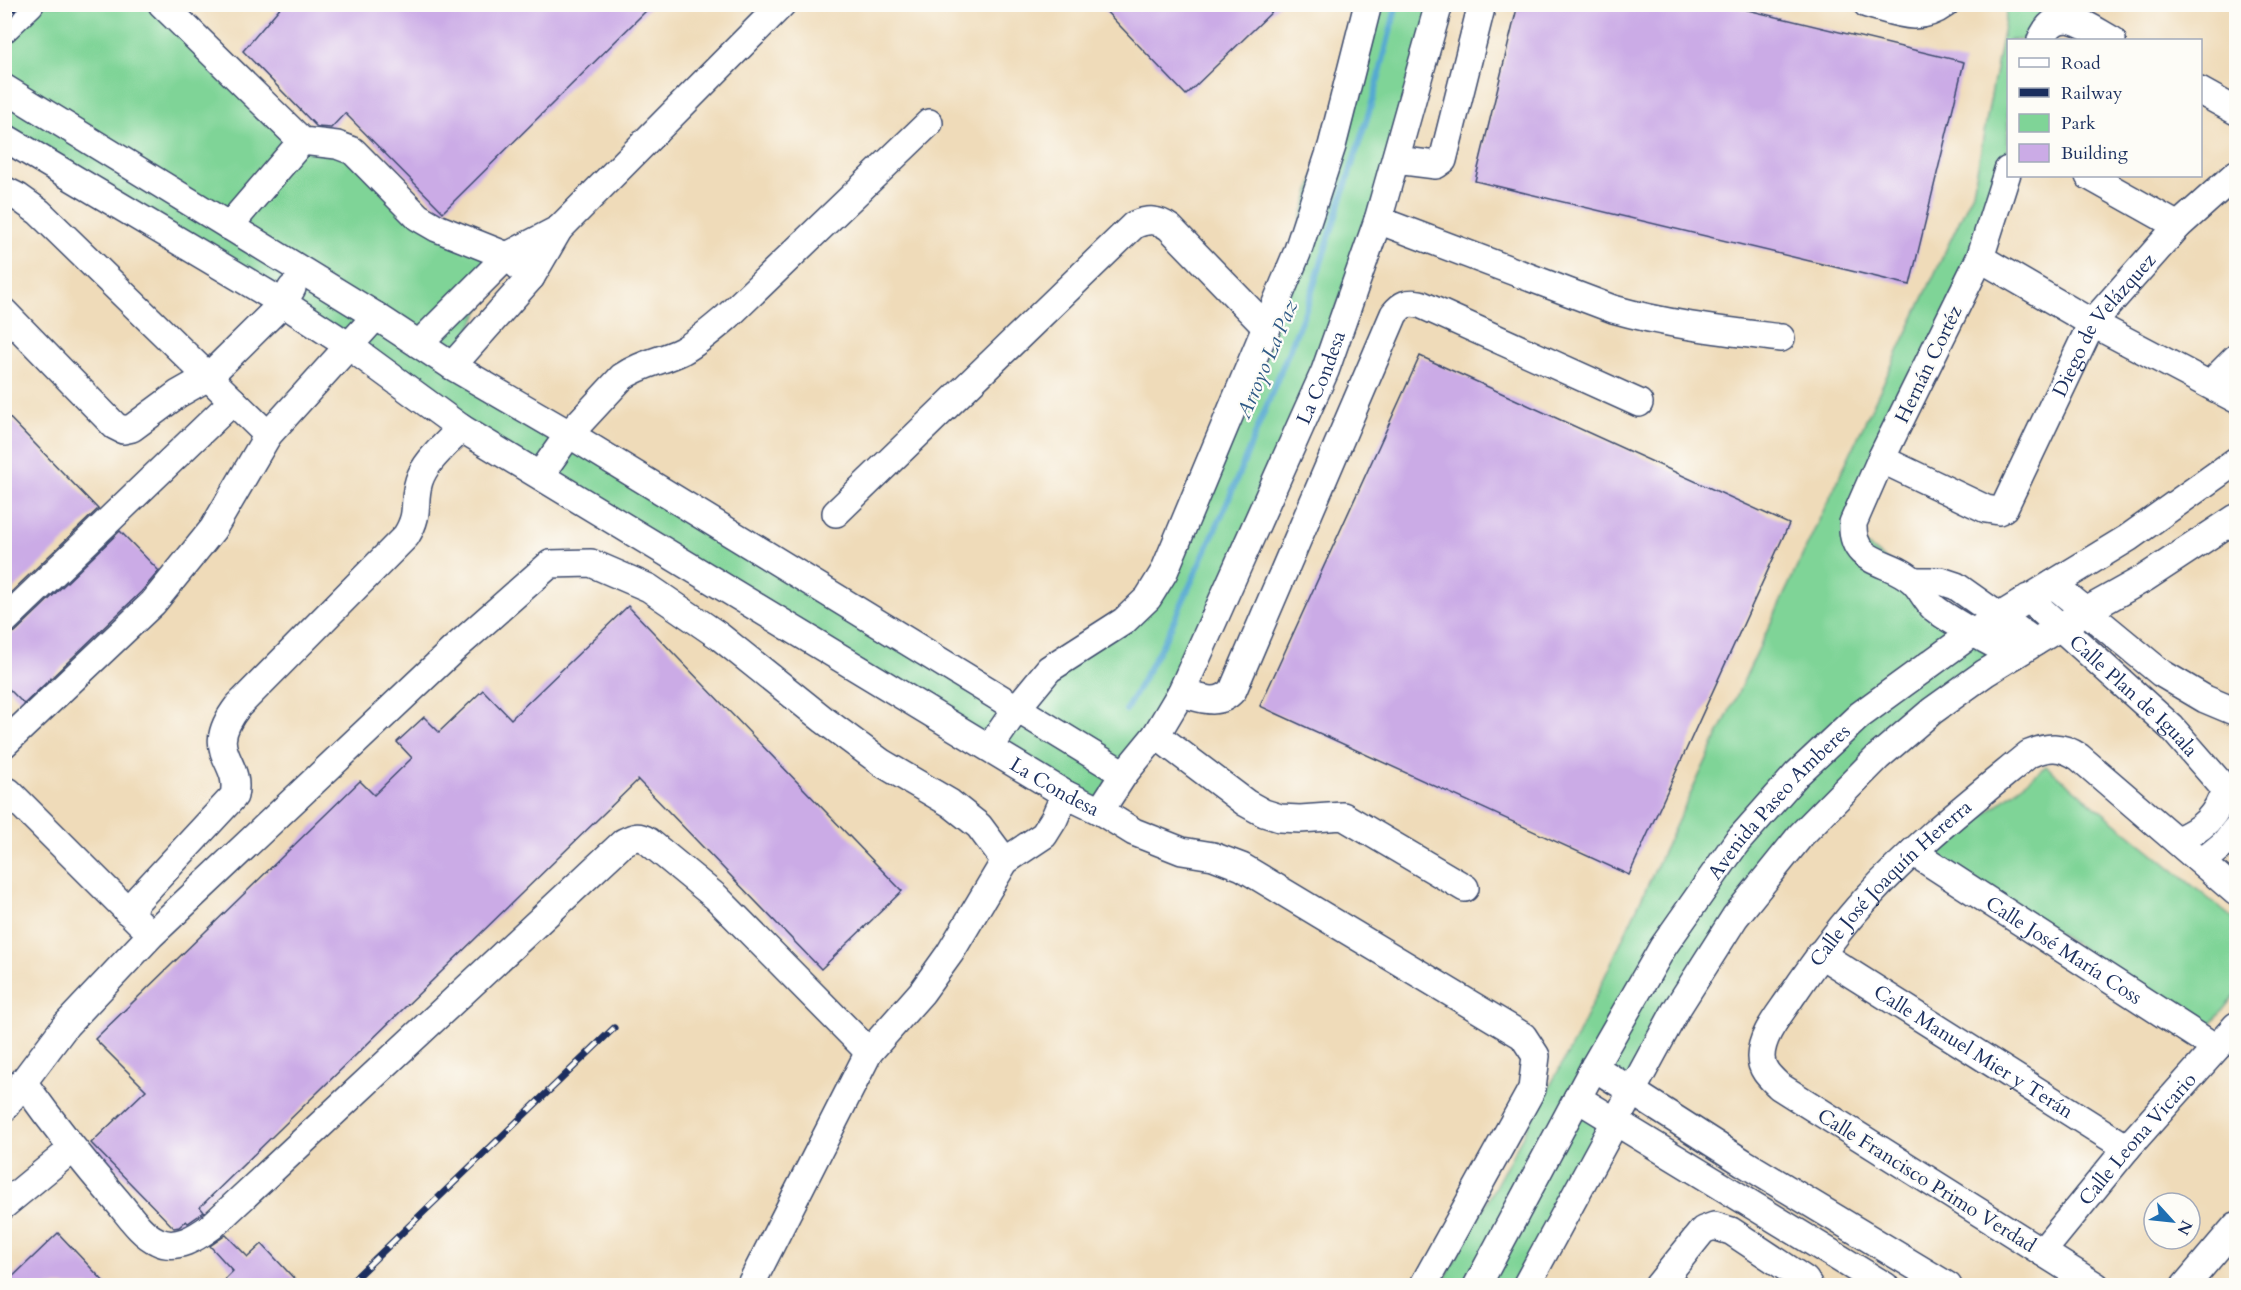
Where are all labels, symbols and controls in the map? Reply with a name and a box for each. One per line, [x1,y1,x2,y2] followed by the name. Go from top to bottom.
[2007,39,2202,177] legend
[2061,51,2101,76] text: Road
[2061,81,2123,106] text: Railway
[2061,111,2096,136] text: Park
[2061,141,2129,166] text: Building
[2046,247,2162,401] street label: Diego de Velázquez
[1229,295,1306,424] water label: Arroyo La Paz
[1888,301,1969,427] street label: Hernán Cortéz
[1290,327,1352,429] street label: La Condesa
[2063,629,2204,763] street label: Calle Plan de Iguala
[1701,718,1856,885] street label: Avenida Paseo Amberes
[1005,751,1104,823] street label: La Condesa
[1803,793,1978,972] street label: Calle José Joaquín Hererra
[1980,890,2147,1011] street label: Calle José María Coss
[1869,978,2079,1125] street label: Calle Manuel Mier y Terán
[2072,1066,2203,1211] street label: Calle Leona Vicario
[1812,1102,2041,1259] street label: Calle Francisco Primo Verdad
[2142,1191,2202,1251] north arrow
[2171,1216,2197,1239] text: N

